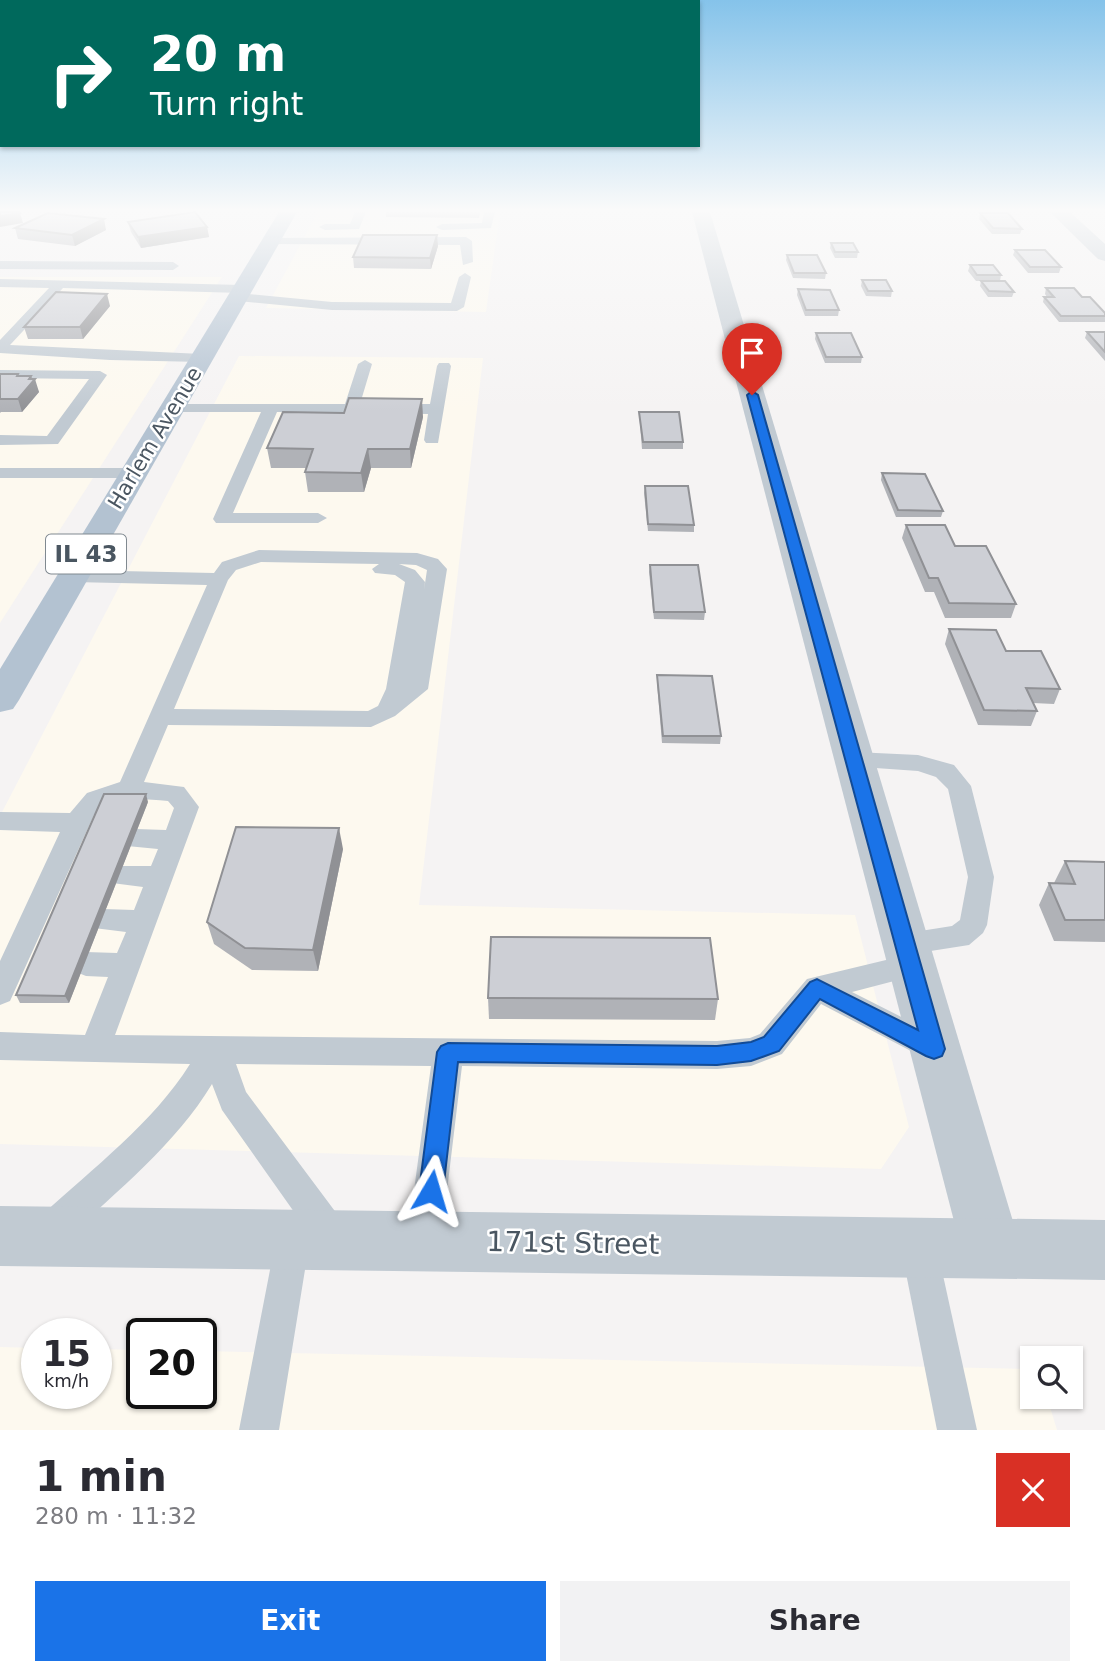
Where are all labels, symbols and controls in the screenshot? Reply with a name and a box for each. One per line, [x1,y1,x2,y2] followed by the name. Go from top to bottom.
[150,26,286,83] text: 20 m
[35,28,126,119] icon: right
[150,85,303,123] text: Turn right
[722,323,782,395] pin
[733,334,771,372] icon: arrive
[103,363,207,513] street label: Harlem Avenue
[46,534,126,574] road number: IL 43
[394,1154,468,1228] position arrow
[486,1225,660,1261] street label: 171st Street
[126,1318,217,1409] speed limit sign: 20
[42,1334,91,1374] text: 15
[1020,1346,1083,1409] map controls
[1020,1346,1083,1409] button: search
[44,1370,89,1391] text: km/h
[35,1452,167,1501] text: 1 min
[996,1453,1070,1527] button: close
[35,1503,197,1529] text: 280 m · 11:32
[35,1581,546,1661] button: Exit
[560,1581,1070,1661] button: Share

